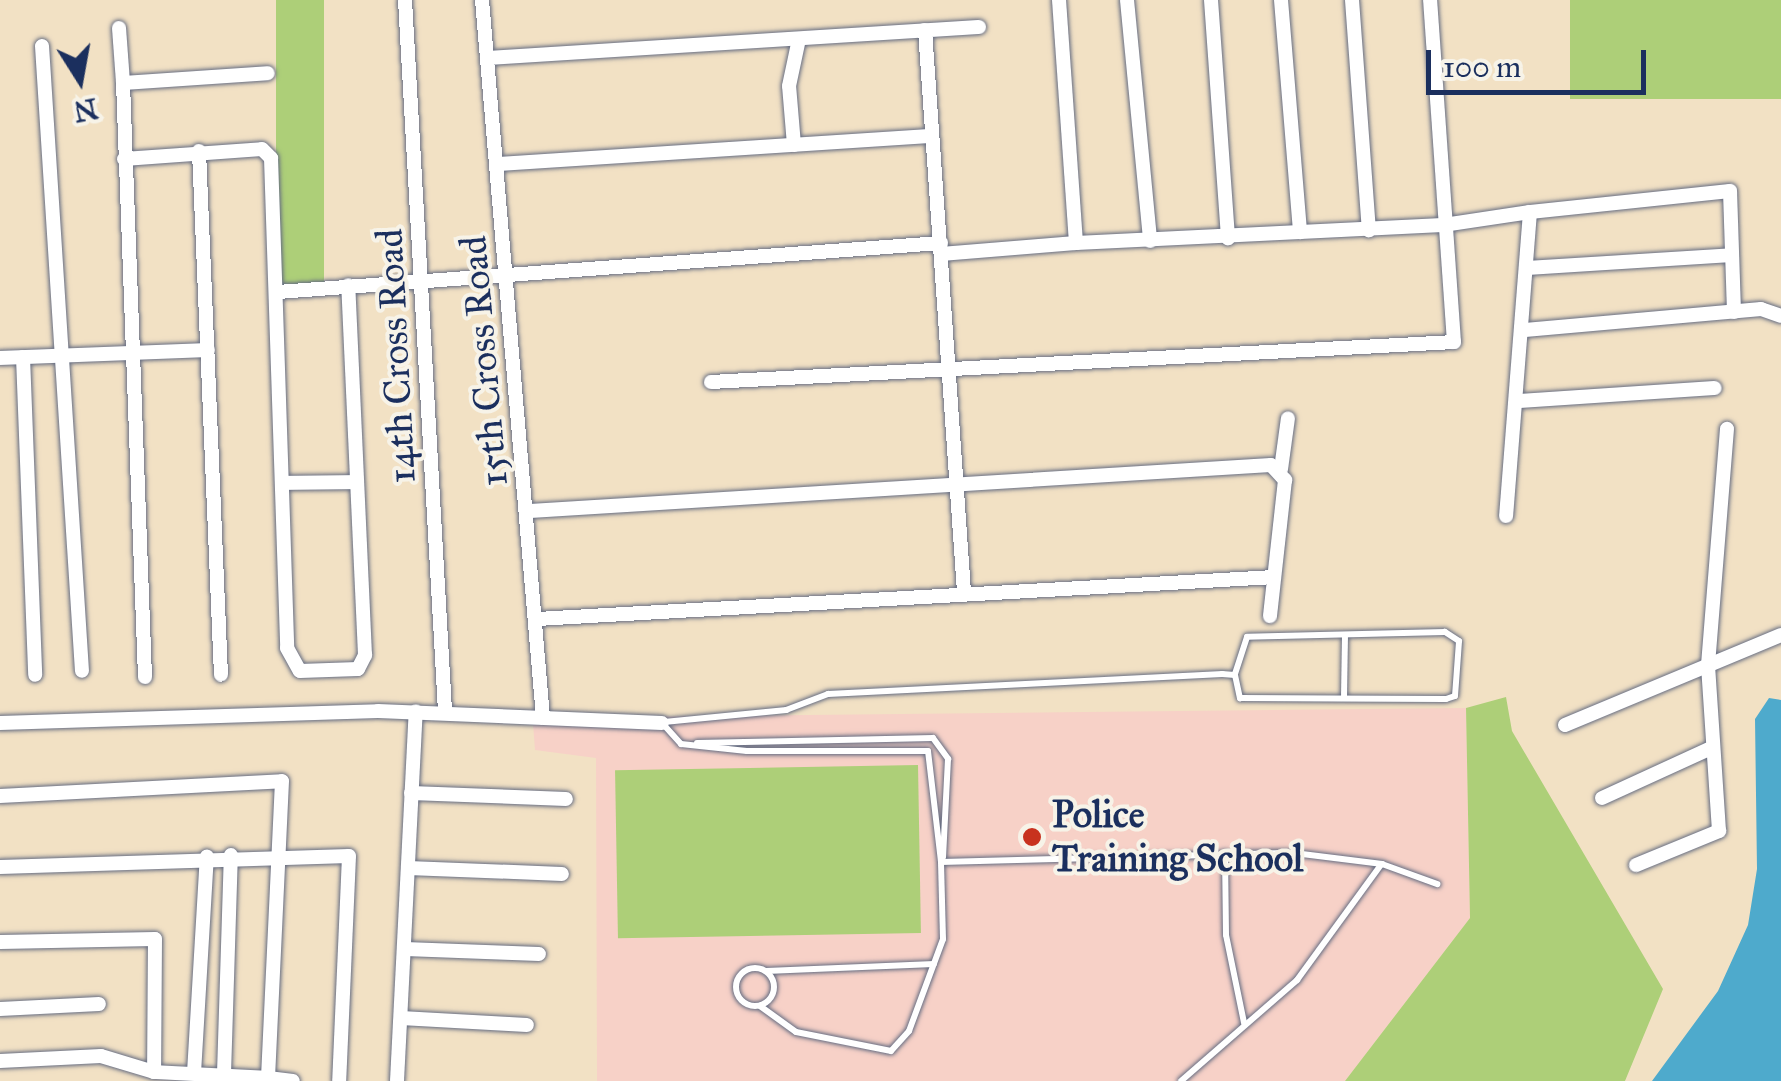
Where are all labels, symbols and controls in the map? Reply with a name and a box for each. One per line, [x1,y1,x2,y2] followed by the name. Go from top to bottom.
[30,30,130,130] north arrow
[1431,30,1651,92] scale bar
[1443,49,1521,85] text: 100 m
[71,90,101,129] text: N
[367,227,425,485] street label: 14th Cross Road
[450,234,518,488] street label: 15th Cross Road
[1052,792,1303,882] place label: Police Training School
[1021,826,1043,848] marker: Police Training School

